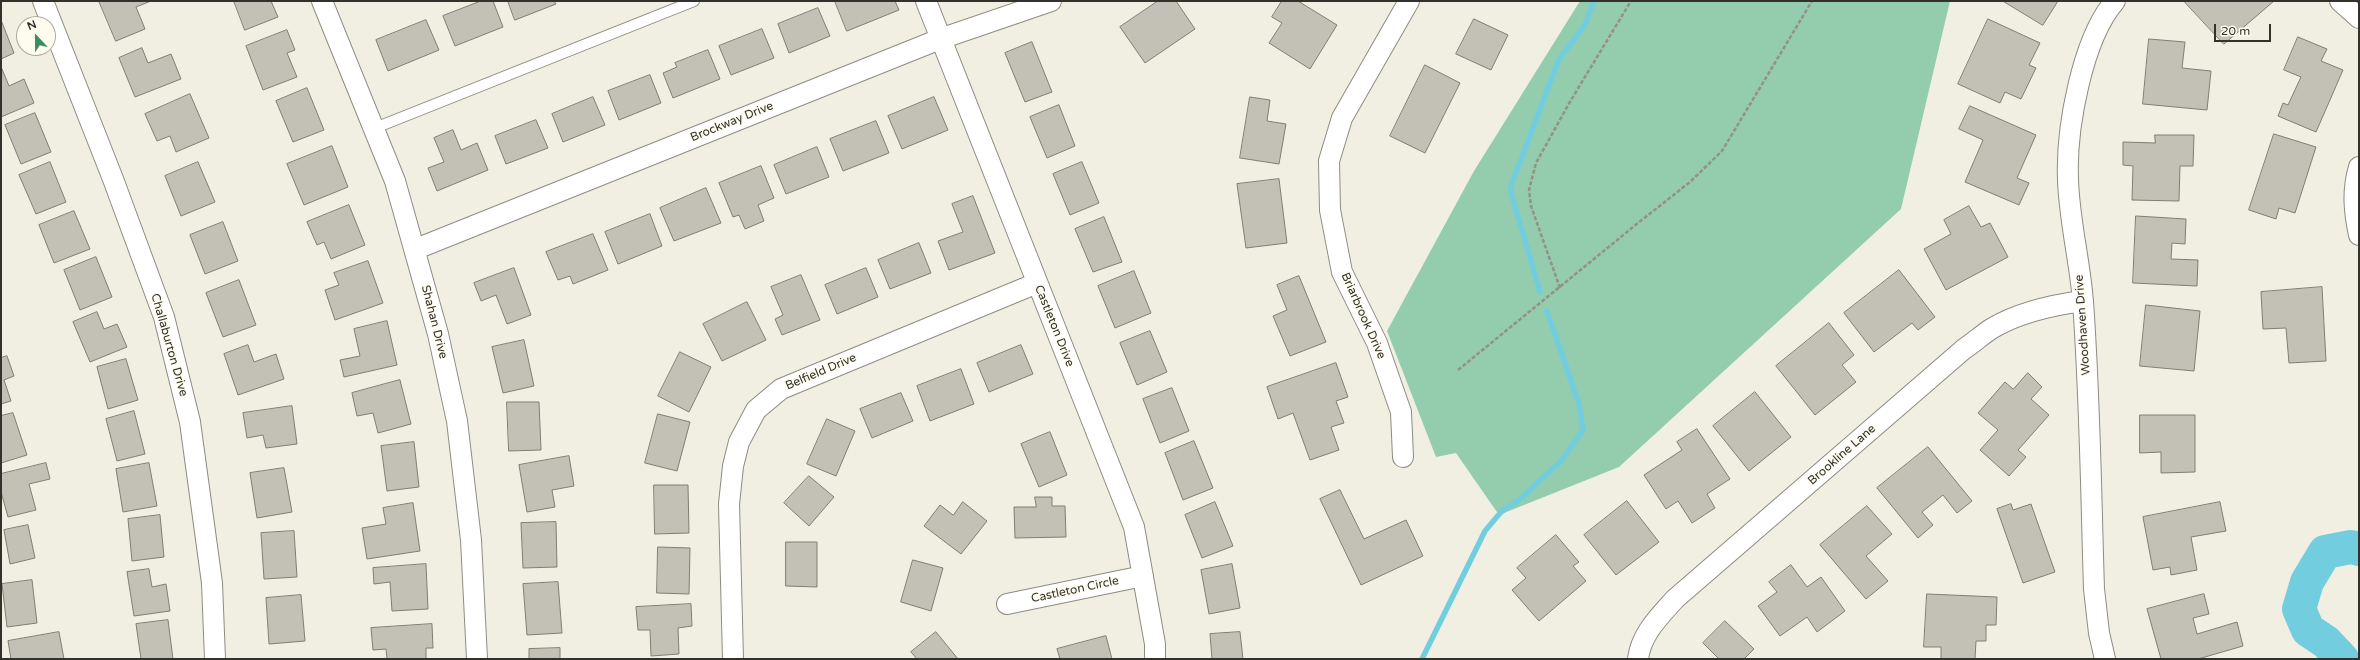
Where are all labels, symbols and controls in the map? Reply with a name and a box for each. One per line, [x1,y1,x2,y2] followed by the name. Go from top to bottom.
[16,16,56,56] north arrow
[2216,16,2273,42] scale bar
[25,18,38,33] text: N
[2221,24,2250,38] text: 20 m
[688,99,776,145] street label: Brockway Drive
[1338,271,1388,361] street label: Briarbrook Drive
[2072,274,2094,376] street label: Woodhaven Drive
[1031,283,1077,369] street label: Castleton Drive
[418,284,450,360] street label: Shahan Drive
[147,292,191,398] street label: Challaburton Drive
[783,351,859,393] street label: Belfield Drive
[1805,422,1879,488] street label: Brookline Lane
[1030,574,1120,606] street label: Castleton Circle

